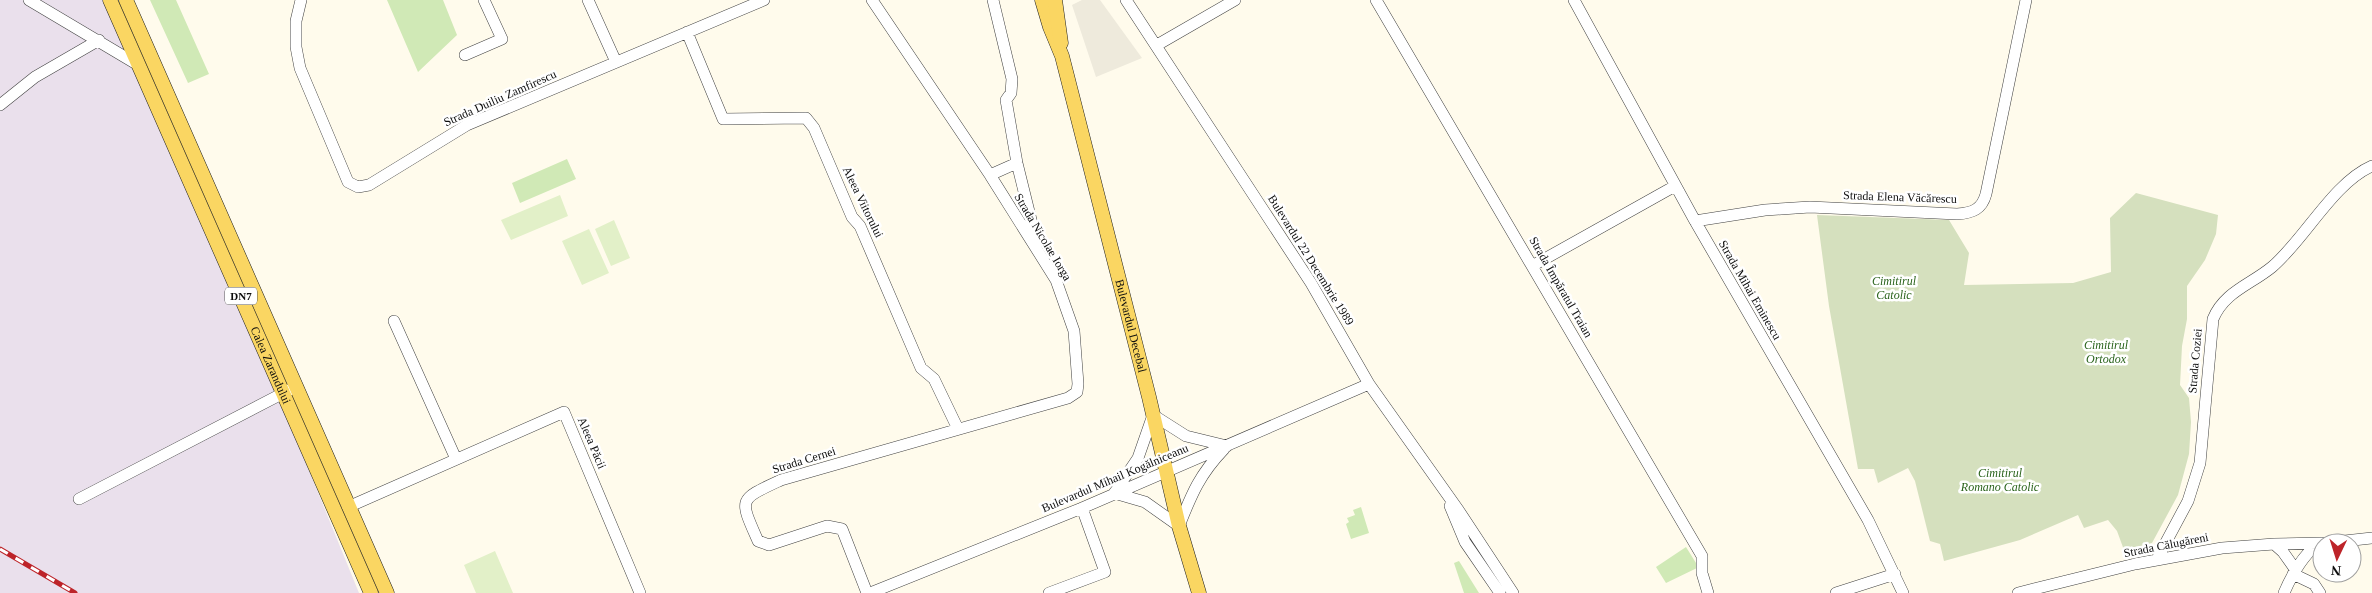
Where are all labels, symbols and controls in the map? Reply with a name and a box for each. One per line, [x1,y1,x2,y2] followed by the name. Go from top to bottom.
[441,67,559,129] street label: Strada Duiliu Zamfirescu
[840,164,887,240] street label: Aleea Viitorului
[1843,188,1957,206] street label: Strada Elena Văcărescu
[1011,191,1075,284] street label: Strada Nicolae Iorga
[1265,192,1357,328] street label: Bulevardul 22 Decembrie 1989
[1526,234,1596,340] street label: Strada Împăratul Traian
[1716,238,1784,342] street label: Strada Mihai Eminescu
[1872,274,1917,302] park label: Cimitirul Catolic
[1112,278,1150,375] street label: Bulevardul Decebal
[225,288,257,304] road number: DN7
[248,324,294,407] street label: Calea Zarandului
[2185,327,2205,394] street label: Strada Coziei
[2084,338,2129,366] park label: Cimitirul Ortodox
[575,415,609,472] street label: Aleea Păcii
[1040,441,1190,515] street label: Bulevardul Mihail Kogălniceanu
[771,444,838,476] street label: Strada Cernei
[1960,466,2040,494] park label: Cimitirul Romano Catolic
[2122,530,2210,560] street label: Strada Călugăreni
[2312,533,2362,583] north arrow
[2331,563,2342,578] text: N

